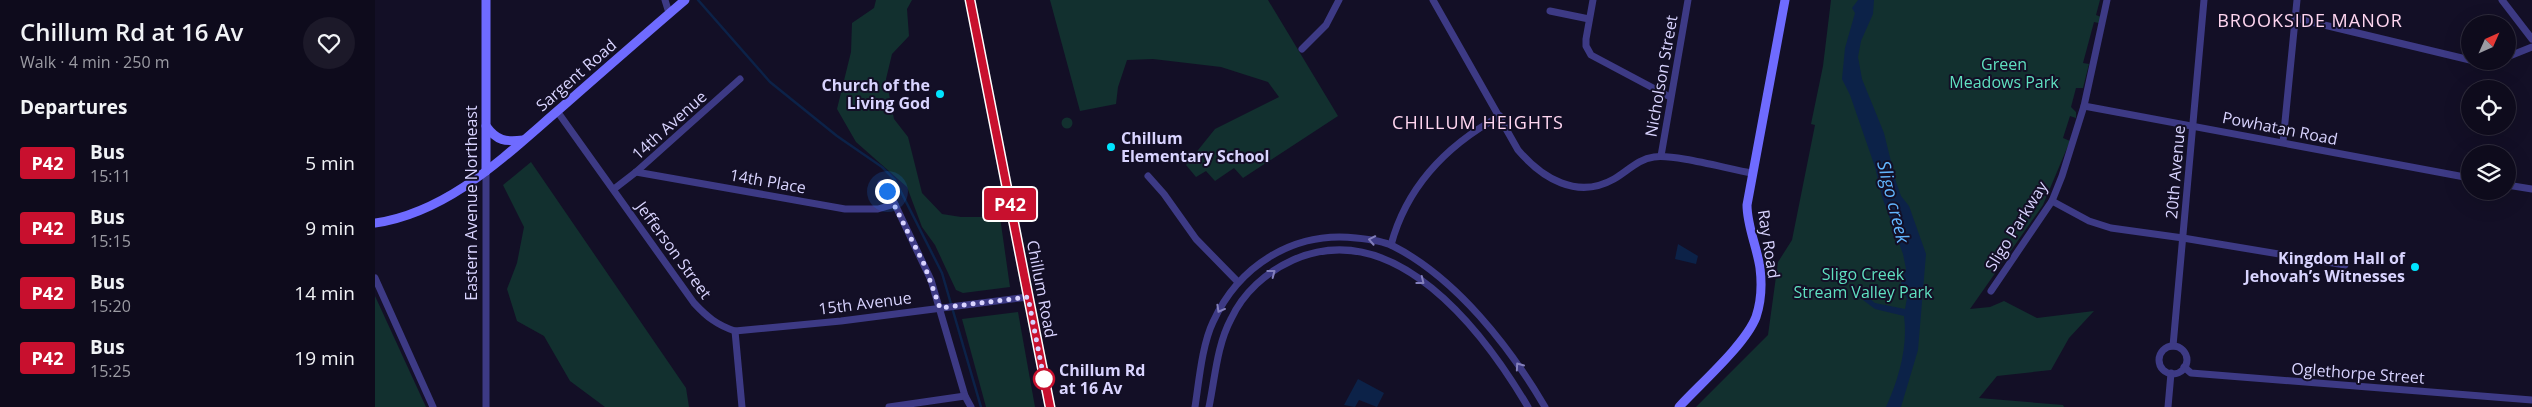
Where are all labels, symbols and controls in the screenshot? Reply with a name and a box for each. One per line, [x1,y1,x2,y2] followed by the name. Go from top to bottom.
[2217,8,2403,32] district label: BROOKSIDE MANOR
[1639,13,1683,139] street label: Nicholson Street
[20,15,243,48] text: Chillum Rd at 16 Av
[2461,15,2516,70] north arrow
[2461,15,2516,200] map controls
[303,17,355,69] button: heart
[531,34,621,116] street label: Sargent Road
[20,51,170,73] text: Walk · 4 min · 250 m
[1949,53,2059,93] park label: Green Meadows Park
[821,74,930,114] place label: Church of the Living God
[2461,80,2516,135] button: locate
[627,85,711,165] street label: 14th Avenue
[934,88,946,100] marker: Church of the Living God
[20,94,127,120] text: Departures
[460,105,482,301] street label: Eastern Avenue Northeast
[2220,106,2340,150] street label: Powhatan Road
[1392,110,1564,134] district label: CHILLUM HEIGHTS
[2160,124,2190,220] street label: 20th Avenue
[1121,127,1269,167] place label: Chillum Elementary School
[90,139,125,165] text: Bus
[1105,141,1117,153] marker: Chillum Elementary School
[2461,145,2516,200] button: layers
[305,150,355,176] text: 5 min
[32,151,63,175] text: P42
[1872,158,1916,247] water label: Sligo creek
[728,163,808,199] street label: 14th Place
[90,165,131,187] text: 15:11
[1980,176,2053,275] street label: Sligo Parkway
[875,179,900,204] your location
[981,188,1039,220] line badge: P42
[994,192,1026,216] text: P42
[630,195,717,303] street label: Jefferson Street
[90,204,125,230] text: Bus
[1753,208,1785,280] street label: Ray Road
[305,215,355,241] text: 9 min
[32,216,63,240] text: P42
[90,230,131,252] text: 15:15
[1367,236,1376,246] one-way arrow
[1022,238,1062,340] street label: Chillum Road
[2242,247,2406,287] place label: Kingdom Hall of Jehovah’s Witnesses
[2409,261,2421,273] marker: Kingdom Hall of Jehovah’s Witnesses
[1794,263,1933,303] park label: Sligo Creek Stream Valley Park
[90,269,125,295] text: Bus
[1266,270,1275,278] one-way arrow
[1415,275,1424,283] one-way arrow
[294,280,355,306] text: 14 min
[32,281,63,305] text: P42
[817,286,913,320] street label: 15th Avenue
[90,295,131,317] text: 15:20
[1216,304,1226,313] one-way arrow
[90,334,125,360] text: Bus
[294,345,355,371] text: 19 min
[32,346,63,370] text: P42
[2291,357,2426,389] street label: Oglethorpe Street
[1059,359,1145,399] place label: Chillum Rd at 16 Av
[90,360,131,382] text: 15:25
[1516,362,1525,372] one-way arrow
[1033,368,1055,390] marker: Chillum Rd at 16 Av

